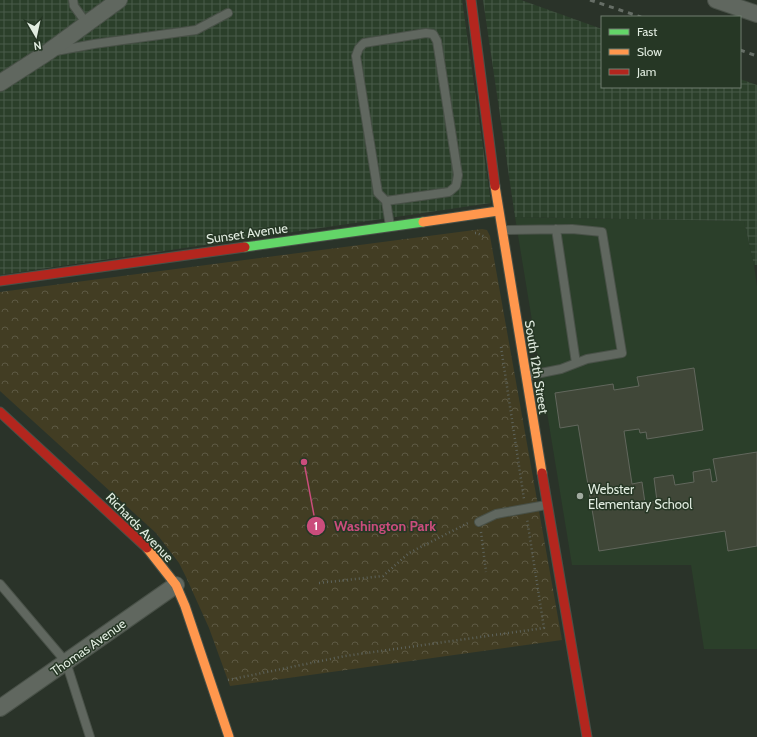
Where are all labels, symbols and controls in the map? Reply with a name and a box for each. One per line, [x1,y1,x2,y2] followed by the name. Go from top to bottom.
[16,16,56,56] north arrow
[601,16,741,88] legend
[637,24,657,39] text: Fast
[33,38,43,53] text: N
[637,44,662,59] text: Slow
[636,64,656,79] text: Jam
[205,219,289,247] street label: Sunset Avenue
[522,319,552,416] street label: South 12th Street
[588,481,692,512] place label: Webster Elementary School
[103,489,177,565] street label: Richards Avenue
[575,491,585,501] marker: Webster Elementary School
[306,513,444,539] callout: Washington Park
[334,517,436,535] text: Washington Park
[314,518,318,533] text: 1
[47,615,129,679] street label: Thomas Avenue

